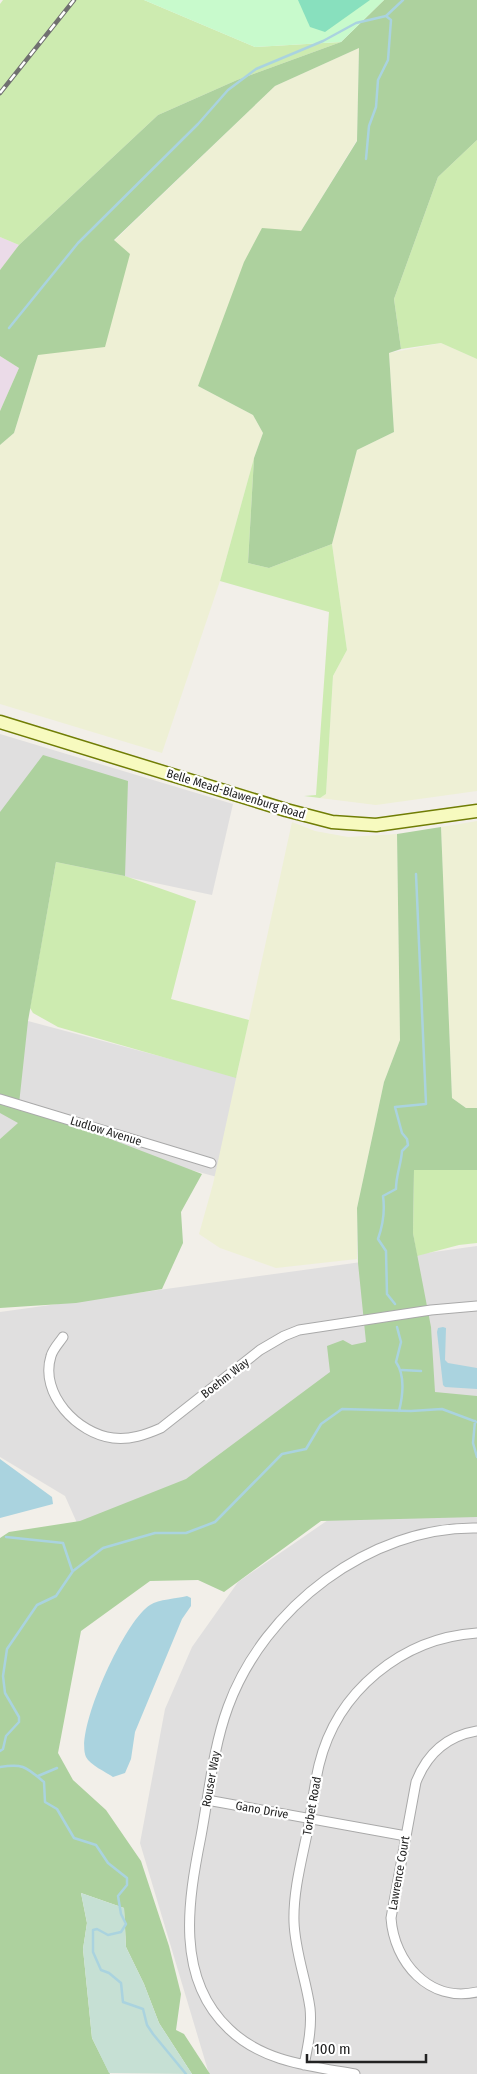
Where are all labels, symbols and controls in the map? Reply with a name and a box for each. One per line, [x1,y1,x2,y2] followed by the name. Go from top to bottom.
[165,766,307,822] street label: Belle Mead-Blawenburg Road
[69,1113,143,1149] street label: Ludlow Avenue
[198,1355,252,1401] street label: Boehm Way
[199,1749,223,1808] street label: Rouser Way
[300,1776,324,1836] street label: Torbet Road
[234,1798,290,1822] street label: Gano Drive
[386,1835,412,1911] street label: Lawrence Court
[307,2032,426,2064] scale bar
[314,2040,351,2058] text: 100 m

